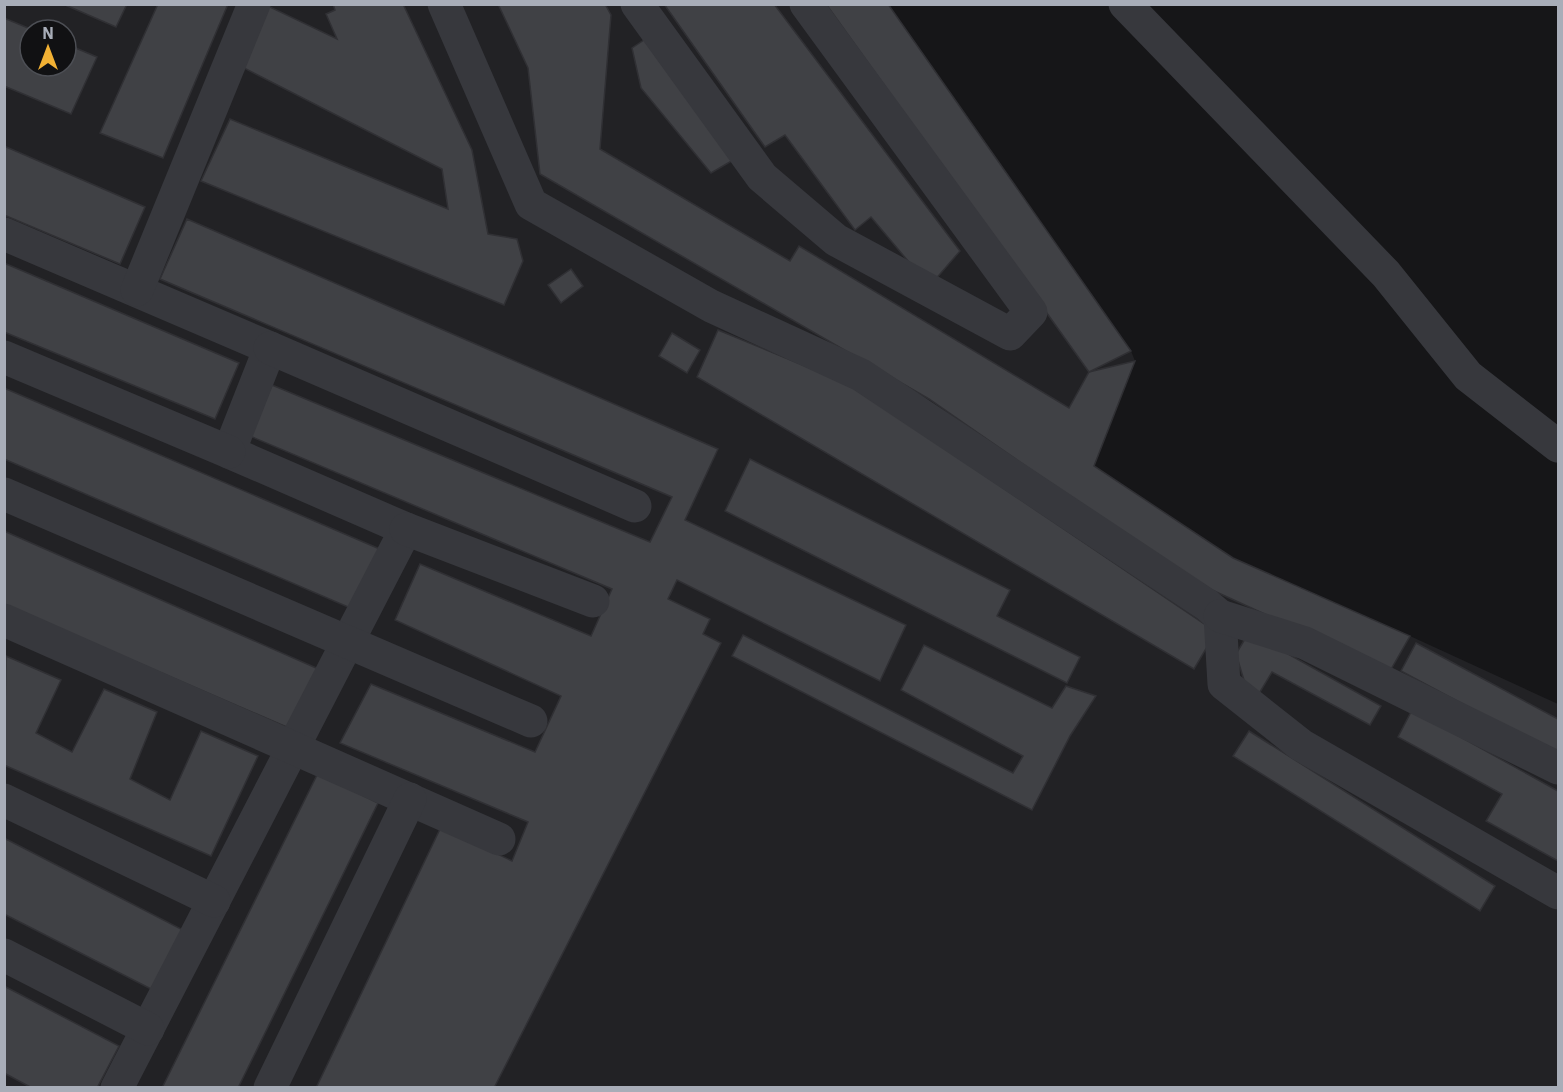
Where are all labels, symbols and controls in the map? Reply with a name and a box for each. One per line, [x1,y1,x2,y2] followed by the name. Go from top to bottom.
[18,18,78,78] north arrow
[42,23,54,43] text: N

